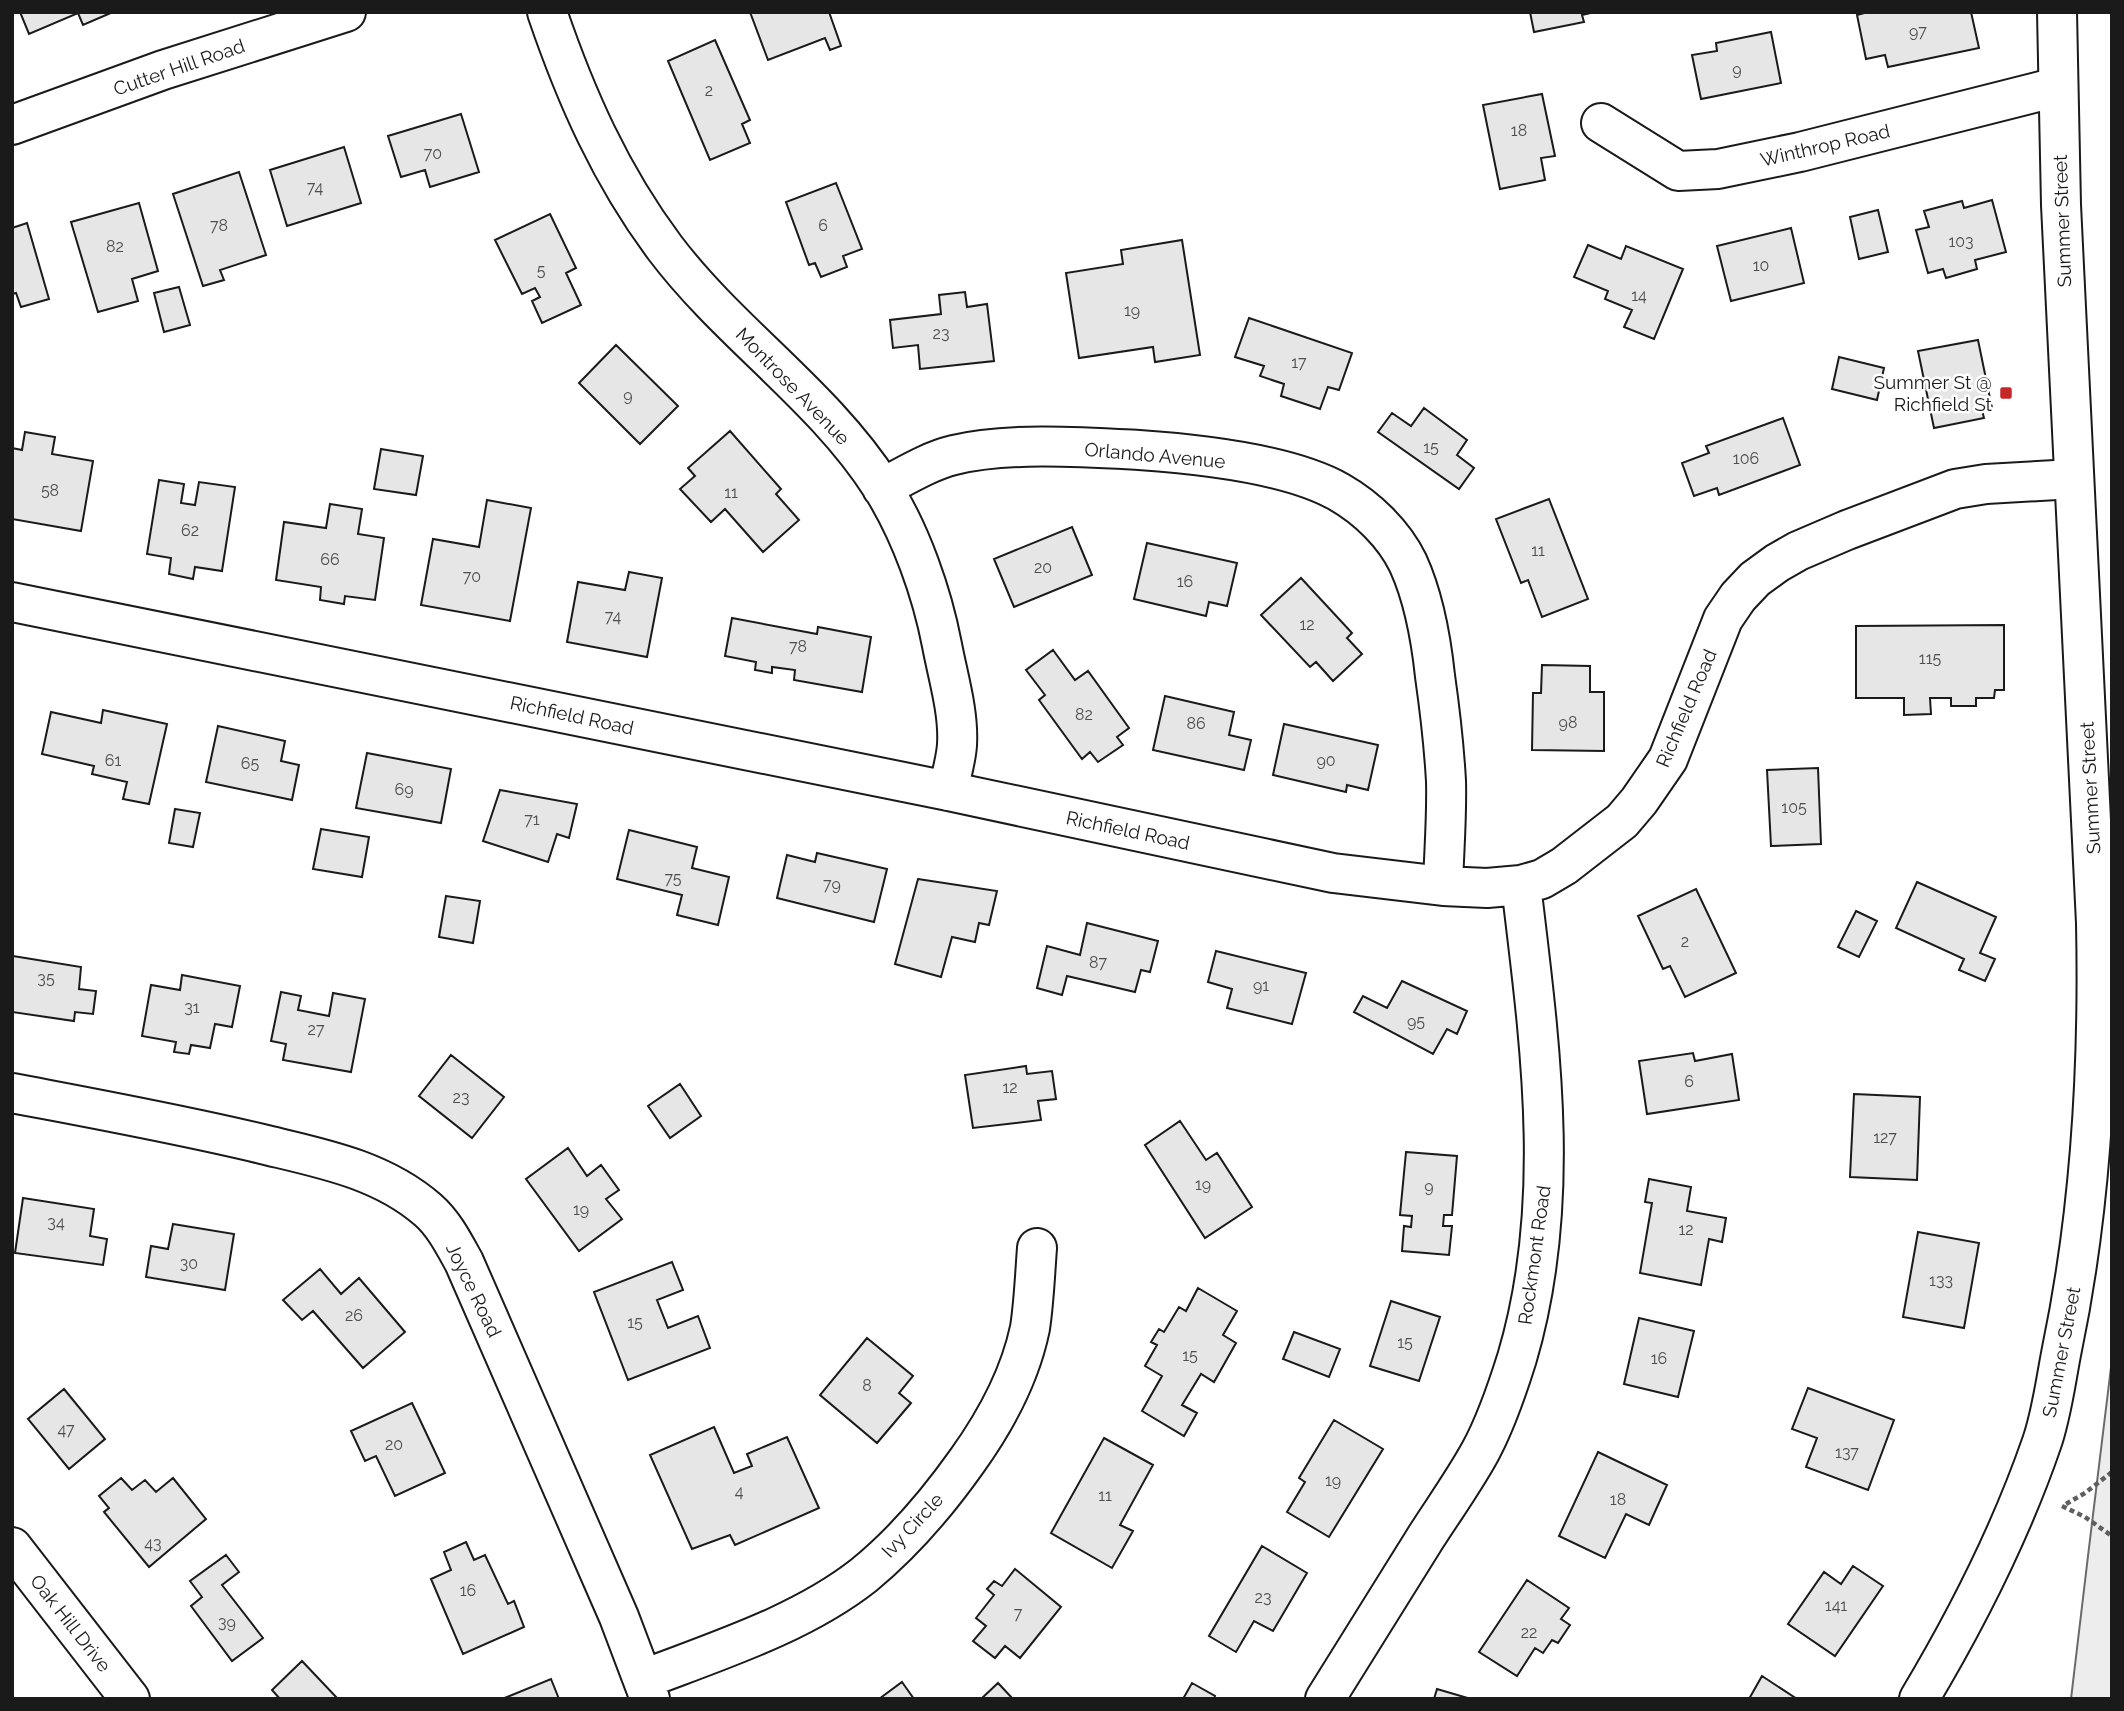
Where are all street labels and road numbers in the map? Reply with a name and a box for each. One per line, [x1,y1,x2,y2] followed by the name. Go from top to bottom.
[110,34,248,100] street label: Cutter Hill Road
[1758,119,1892,171] street label: Winthrop Road
[2049,154,2075,288] street label: Summer Street
[732,323,854,449] street label: Montrose Avenue
[1084,438,1226,472] street label: Orlando Avenue
[1651,646,1721,770] street label: Richfield Road
[508,691,636,739] street label: Richfield Road
[2076,721,2104,855] street label: Summer Street
[1064,806,1192,854] street label: Richfield Road
[1513,1184,1555,1326] street label: Rockmont Road
[442,1239,506,1341] street label: Joyce Road
[2038,1284,2085,1419] street label: Summer Street
[877,1488,947,1562] street label: Ivy Circle
[26,1570,116,1676] street label: Oak Hill Drive

